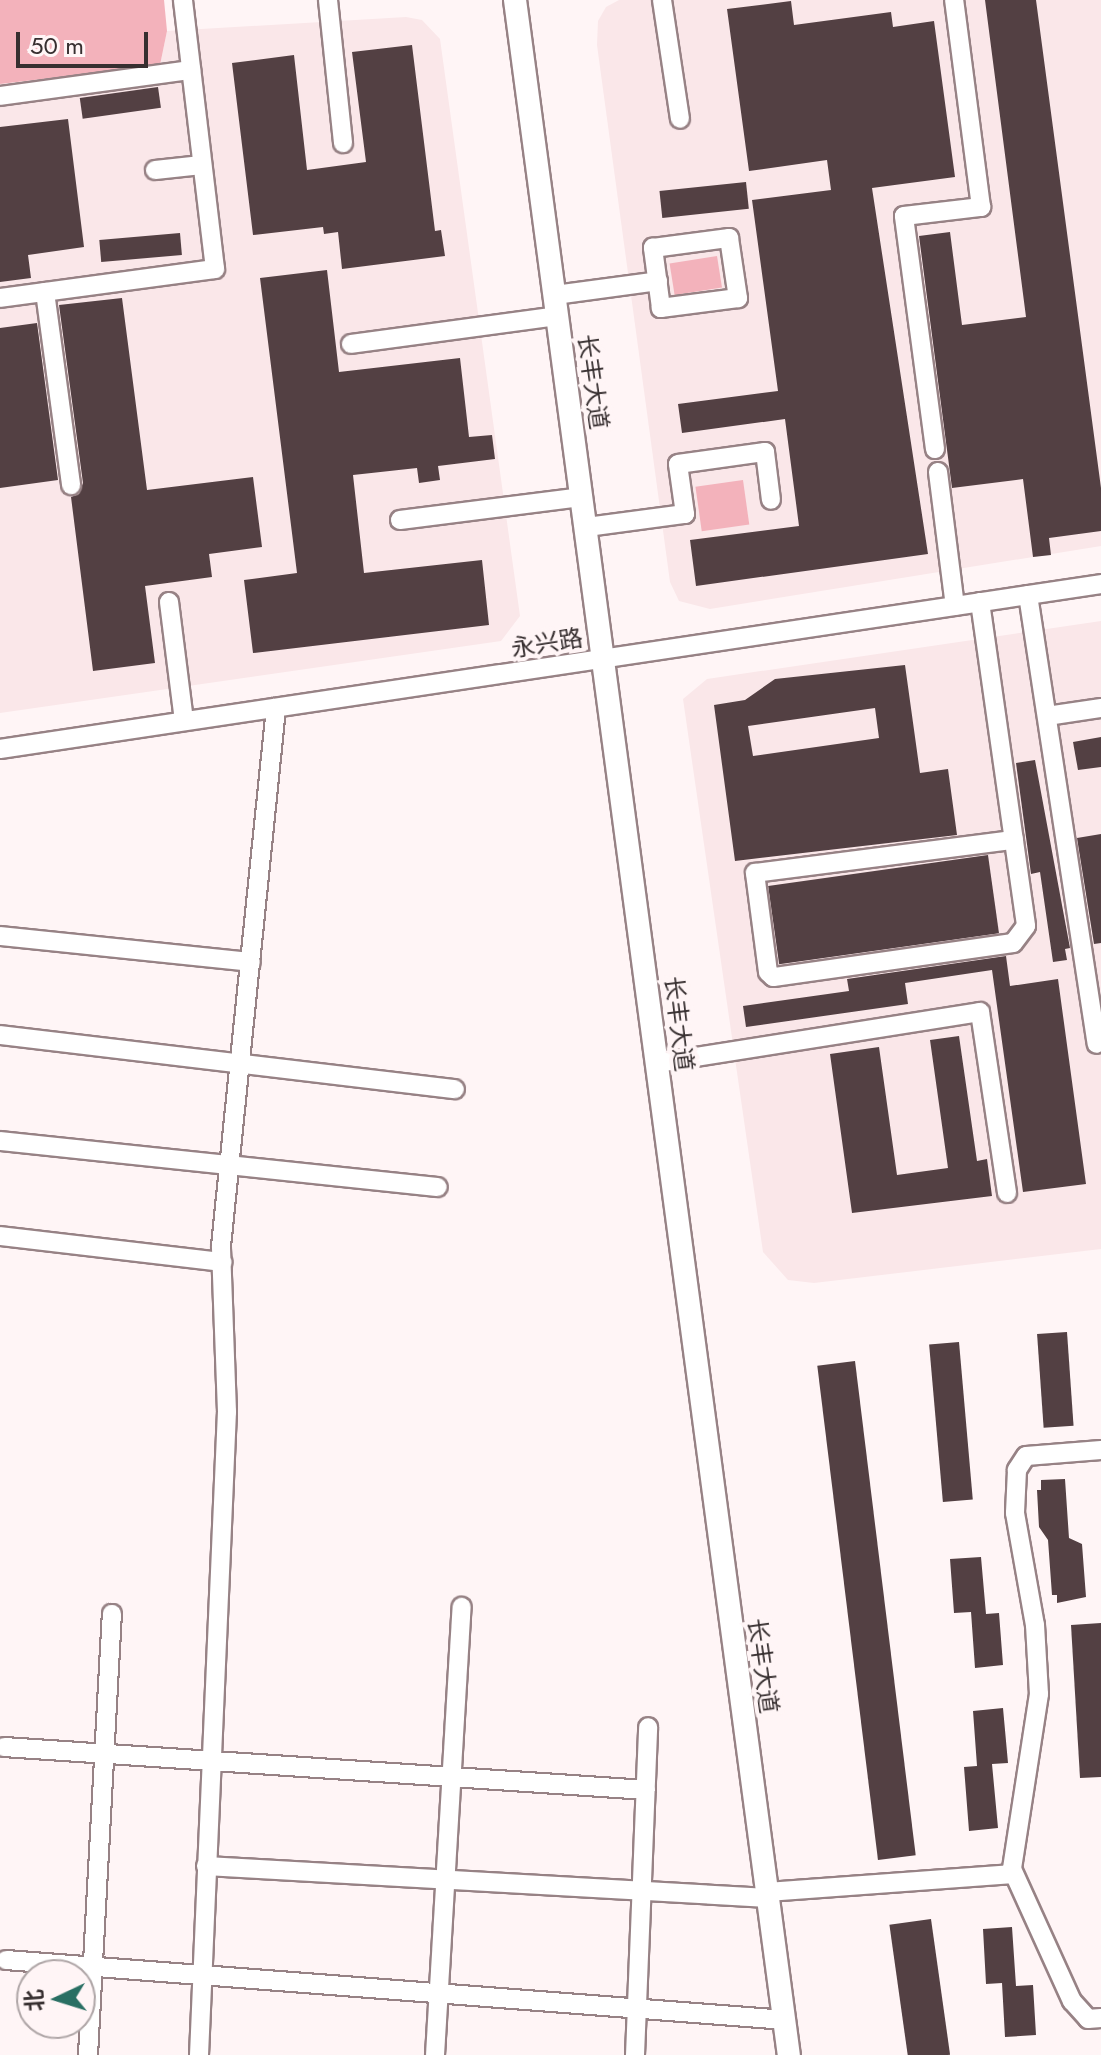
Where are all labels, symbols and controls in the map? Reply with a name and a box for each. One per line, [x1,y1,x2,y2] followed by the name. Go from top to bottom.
[20,16,152,66] scale bar
[30,28,84,63] text: 50 m
[572,332,614,432] street label: 长丰大道
[509,623,585,663] street label: 永兴路
[659,975,699,1073] street label: 长丰大道
[742,1616,784,1716] street label: 长丰大道
[16,1959,96,2039] north arrow
[17,1988,51,2013] text: 北

